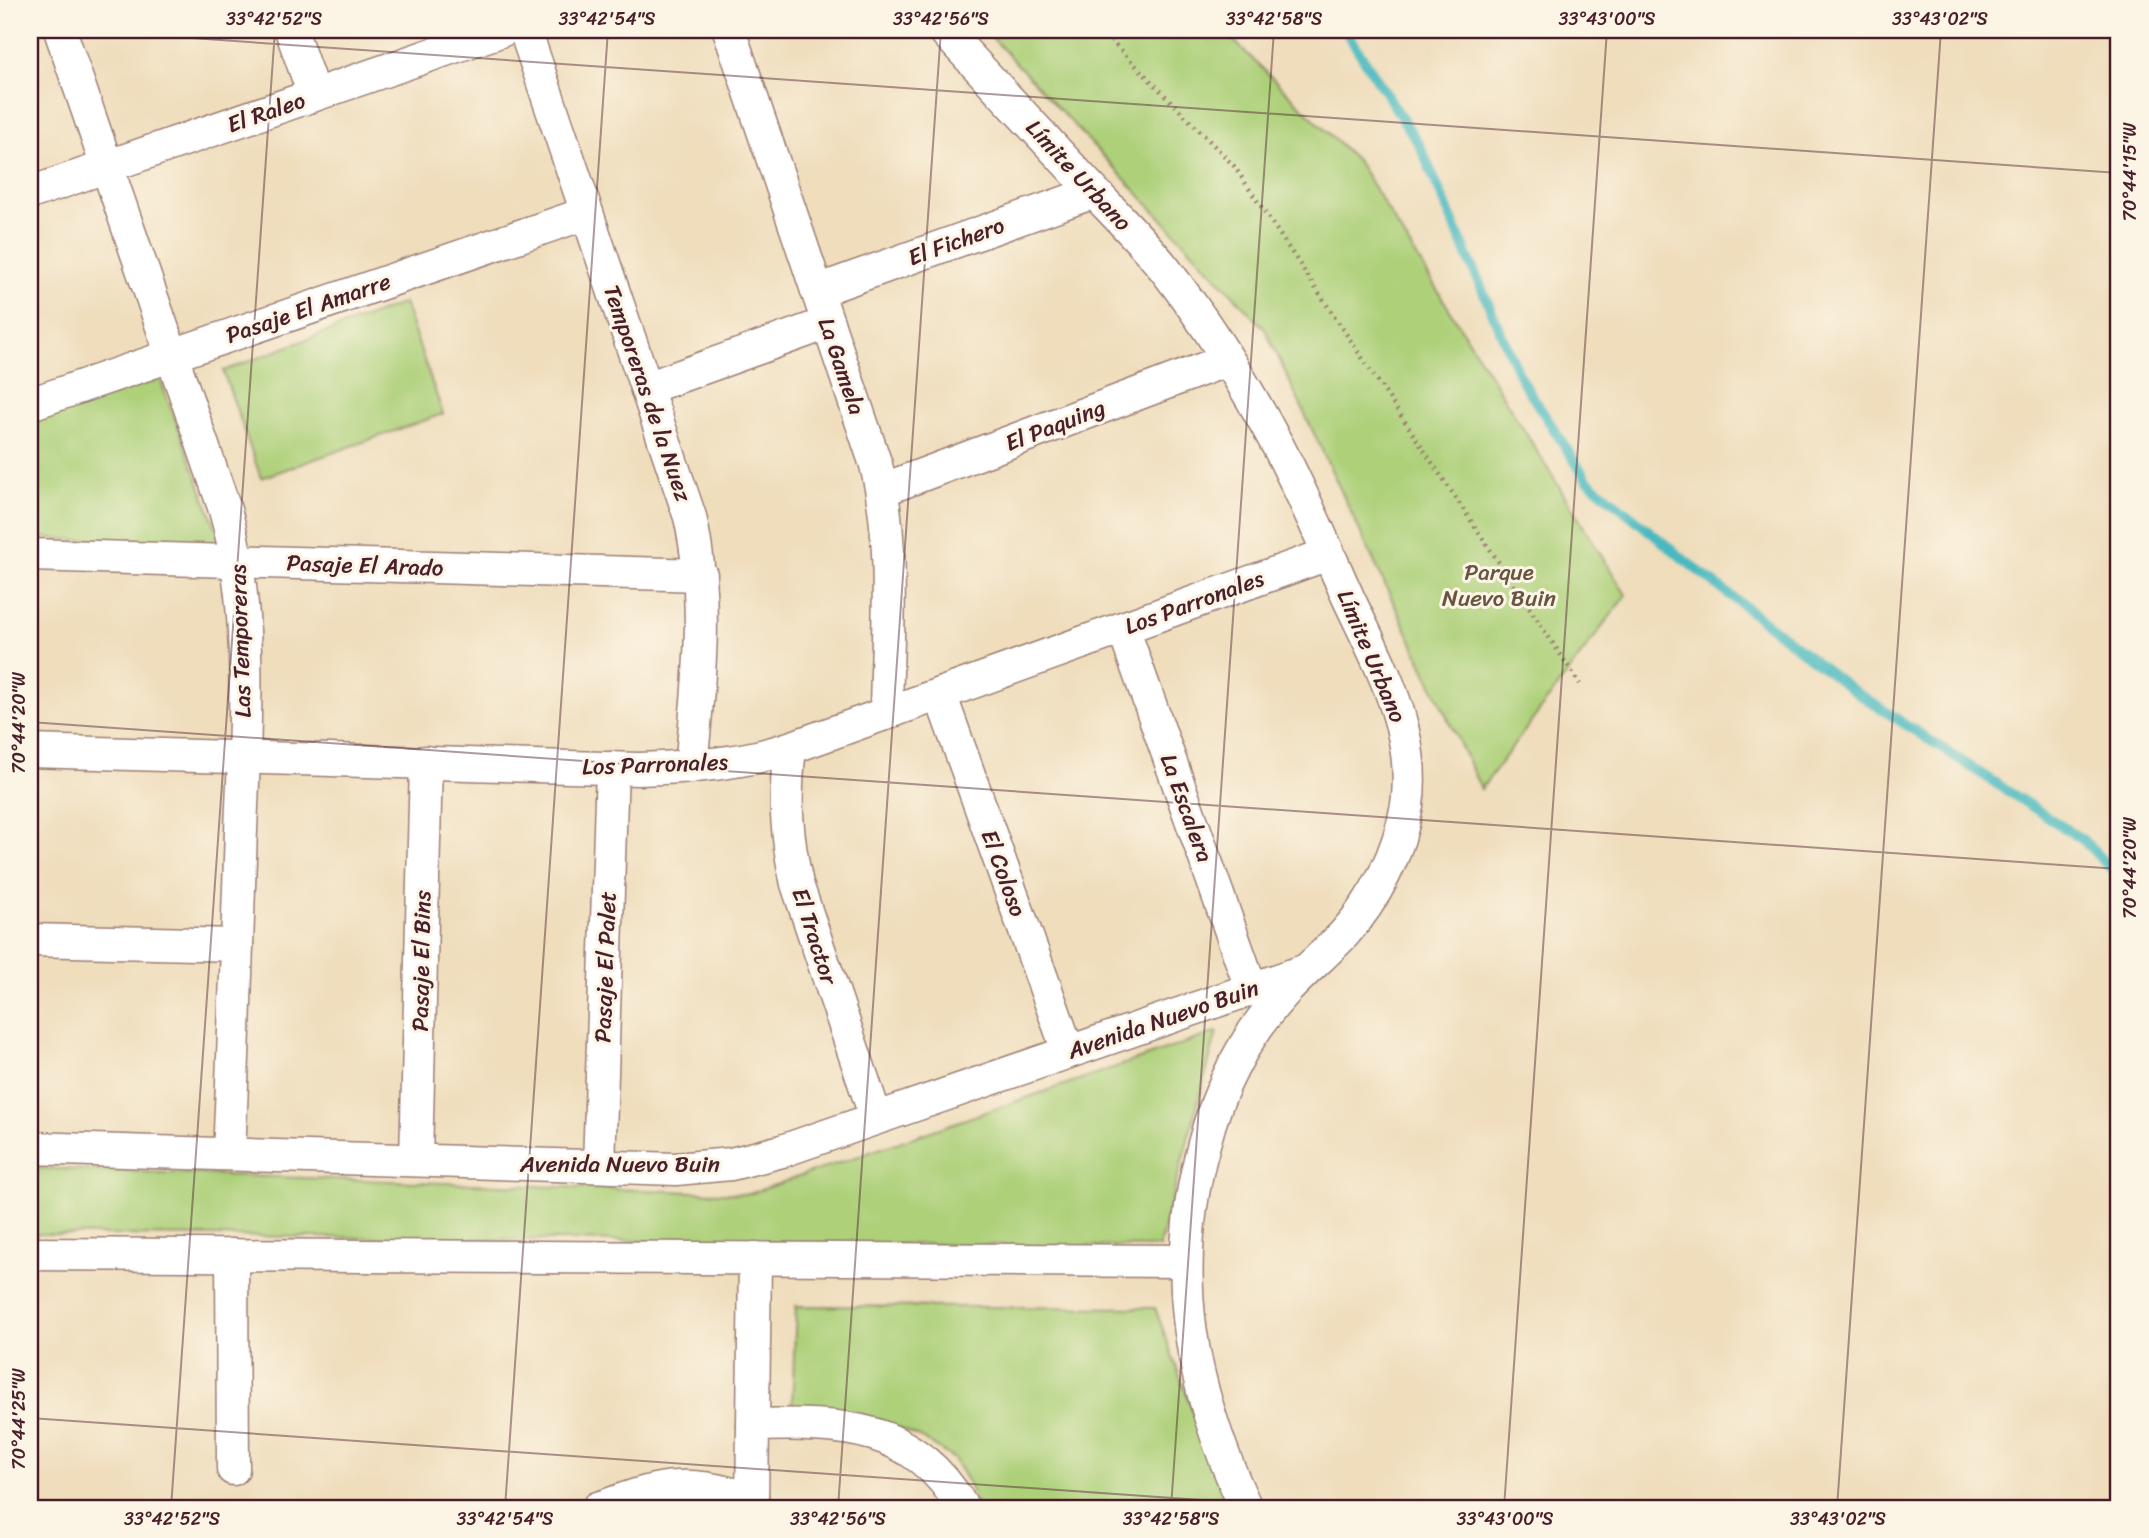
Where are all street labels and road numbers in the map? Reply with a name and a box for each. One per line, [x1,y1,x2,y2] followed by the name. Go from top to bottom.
[221,80,311,145] street label: El Raleo
[1015,110,1142,241] street label: Límite Urbano
[902,205,1010,278] street label: El Fichero
[220,261,396,356] street label: Pasaje El Amarre
[591,279,704,508] street label: Temporeras de la Nuez
[806,312,877,421] street label: La Gamela
[999,387,1112,463] street label: El Paquing
[286,542,445,589] street label: Pasaje El Arado
[1119,558,1270,647] street label: Los Parronales
[217,563,264,718] street label: Las Temporeras
[1325,583,1418,730] street label: Límite Urbano
[581,741,729,788] street label: Los Parronales
[1148,748,1225,868] street label: La Escalera
[969,824,1038,923] street label: El Coloso
[780,882,850,991] street label: El Tractor
[400,890,443,1032] street label: Pasaje El Bins
[582,891,629,1043] street label: Pasaje El Palet
[1061,968,1264,1072] street label: Avenida Nuevo Buin
[519,1144,720,1185] street label: Avenida Nuevo Buin

